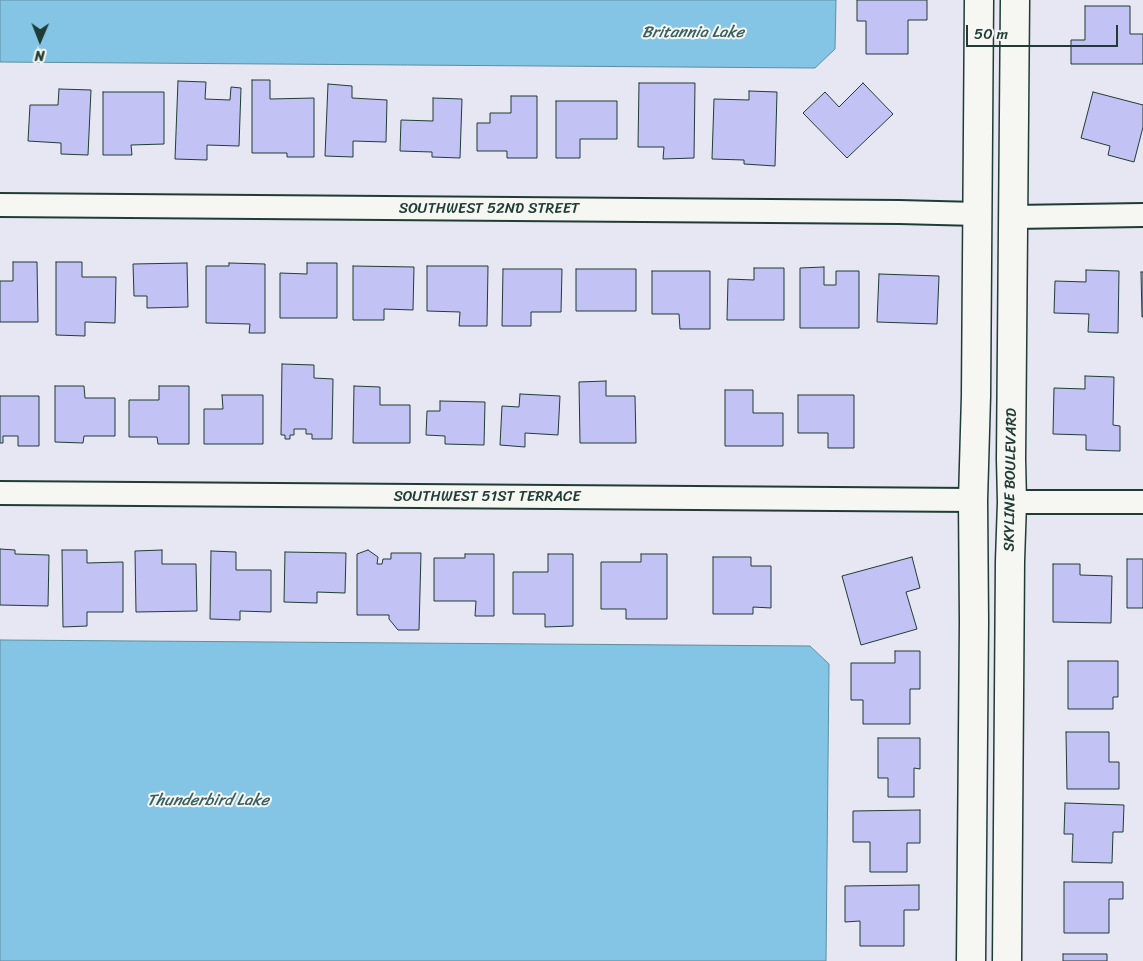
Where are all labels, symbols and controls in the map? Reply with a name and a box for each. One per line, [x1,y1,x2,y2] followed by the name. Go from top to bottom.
[15,15,65,65] north arrow
[968,15,1120,47] scale bar
[974,21,1008,47] text: 50 m
[642,23,744,43] water label: Britannia Lake
[35,43,45,68] text: N
[399,200,579,218] street label: SOUTHWEST 52ND STREET
[1001,408,1021,552] street label: SKYLINE BOULEVARD
[393,488,581,506] street label: SOUTHWEST 51ST TERRACE
[147,791,269,811] water label: Thunderbird Lake

